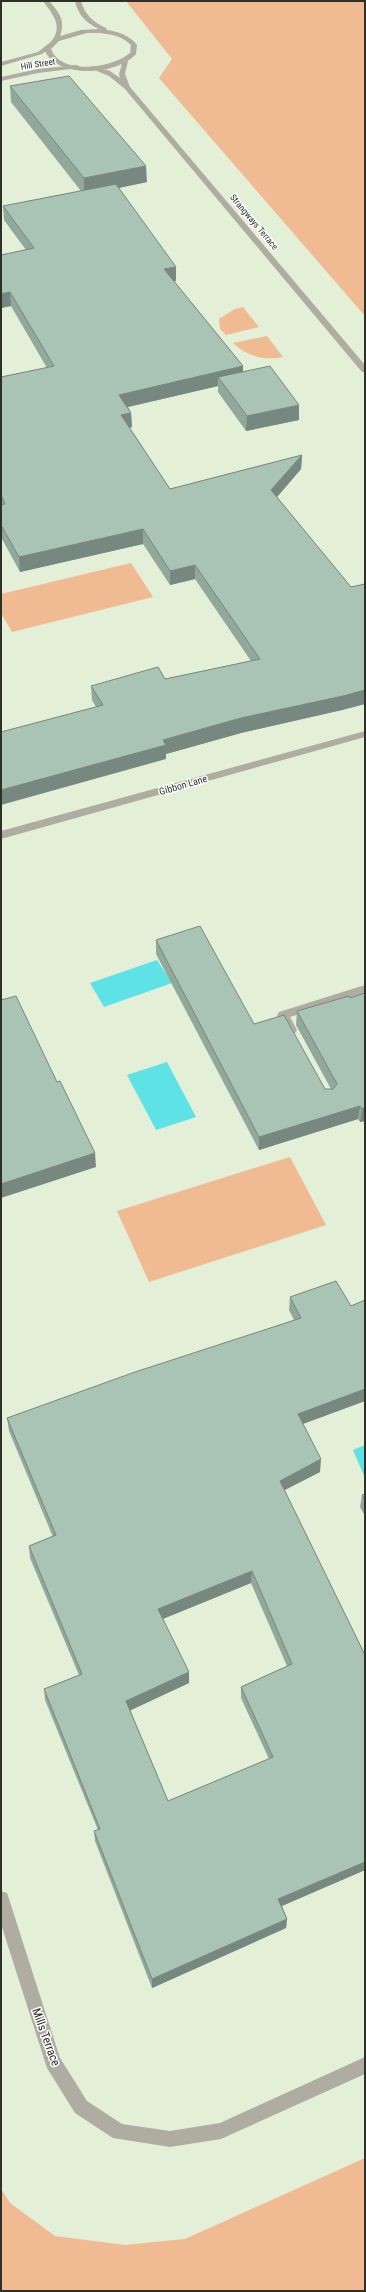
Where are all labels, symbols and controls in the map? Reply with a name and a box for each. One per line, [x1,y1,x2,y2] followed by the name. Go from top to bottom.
[20,56,56,72] street label: Hill Street
[228,192,280,252] street label: Strangways Terrace
[158,773,209,797] street label: Gibbon Lane
[29,2006,63,2068] street label: Mills Terrace

